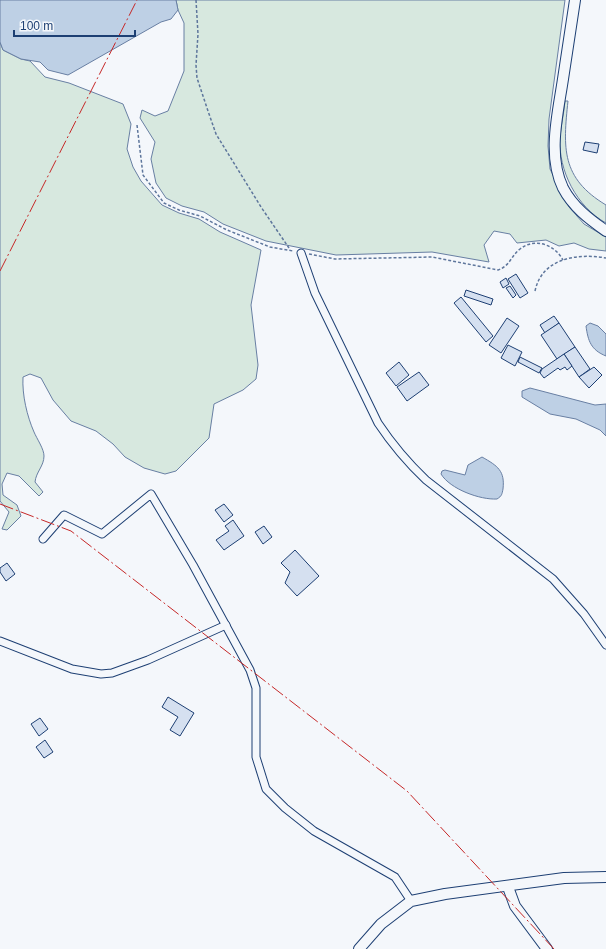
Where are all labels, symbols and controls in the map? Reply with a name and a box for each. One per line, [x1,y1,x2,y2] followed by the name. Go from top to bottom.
[14,12,135,38] scale bar
[20,19,53,33] text: 100 m

